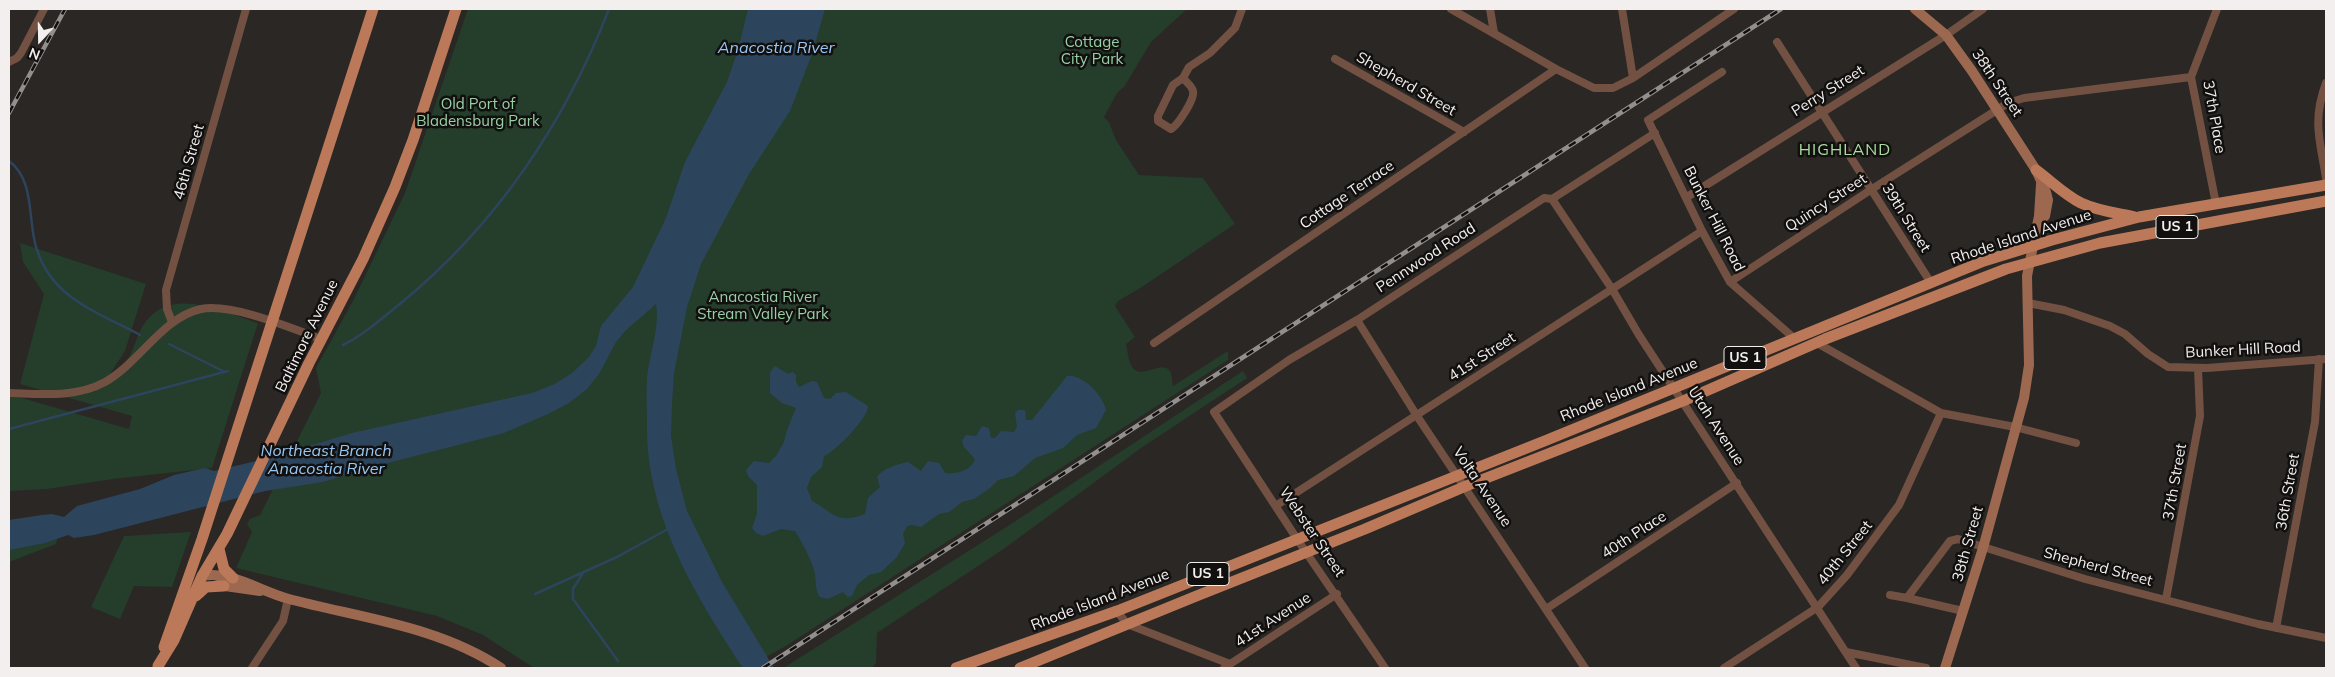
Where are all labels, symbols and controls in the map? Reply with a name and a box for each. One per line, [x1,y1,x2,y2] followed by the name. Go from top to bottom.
[15,15,65,65] north arrow
[1061,33,1123,68] park label: Cottage City Park
[718,38,834,58] water label: Anacostia River
[26,44,43,64] text: N
[1968,46,2026,120] street label: 38th Street
[1353,48,1459,120] street label: Shepherd Street
[1788,62,1868,120] street label: Perry Street
[2199,79,2229,155] street label: 37th Place
[416,95,540,130] park label: Old Port of Bladensburg Park
[170,122,208,202] street label: 46th Street
[1798,140,1892,160] district label: HIGHLAND
[1296,157,1398,233] street label: Cottage Terrace
[1680,163,1748,275] street label: Bunker Hill Road
[1782,170,1870,236] street label: Quincy Street
[1878,180,1934,256] street label: 39th Street
[1948,206,2094,268] street label: Rhode Island Avenue
[2156,216,2198,238] road number: US 1
[1373,219,1479,297] street label: Pennwood Road
[272,277,342,395] street label: Baltimore Avenue
[697,288,829,323] park label: Anacostia River Stream Valley Park
[1445,329,1519,385] street label: 41st Street
[2185,338,2301,362] street label: Bunker Hill Road
[1724,346,1766,369] road number: US 1
[1558,354,1700,426] street label: Rhode Island Avenue
[1684,383,1748,469] street label: Utah Avenue
[260,441,392,479] water label: Northeast Branch Anacostia River
[2159,442,2191,522] street label: 37th Street
[1449,444,1515,530] street label: Volta Avenue
[2272,452,2304,532] street label: 36th Street
[1275,484,1349,580] street label: Webster Street
[1949,504,1987,584] street label: 38th Street
[1598,507,1670,563] street label: 40th Place
[1814,517,1876,589] street label: 40th Street
[2042,544,2154,590] street label: Shepherd Street
[1187,562,1229,586] road number: US 1
[1028,565,1172,635] street label: Rhode Island Avenue
[1232,589,1314,651] street label: 41st Avenue

